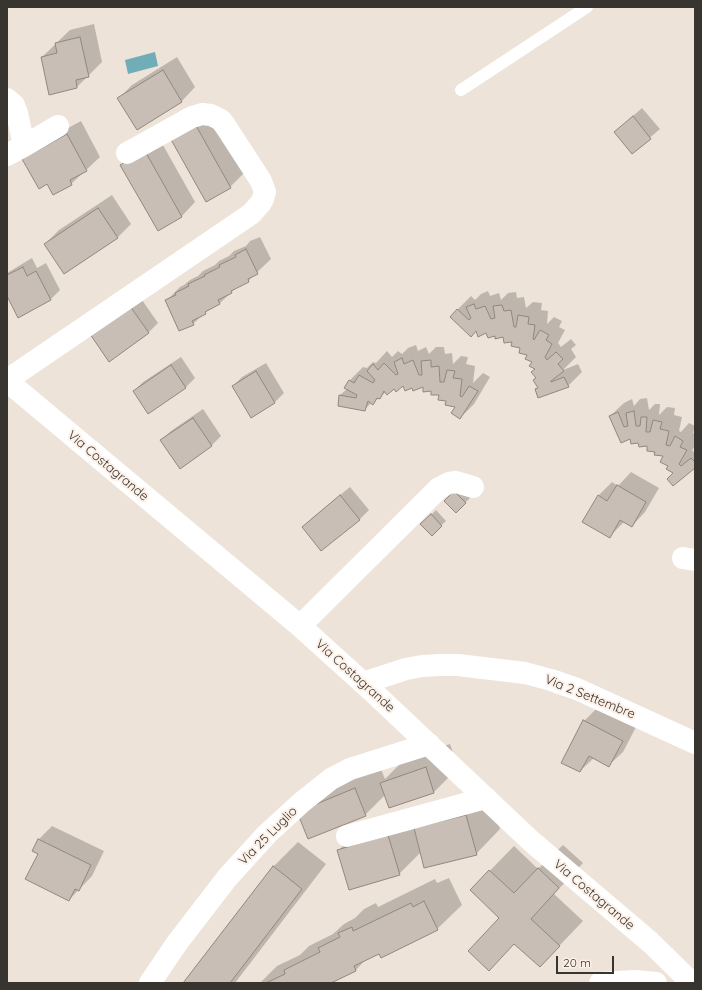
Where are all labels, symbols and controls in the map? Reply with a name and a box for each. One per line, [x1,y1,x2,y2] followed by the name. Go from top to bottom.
[64,428,152,504] street label: Via Costagrande
[312,636,398,716] street label: Via Costagrande
[543,672,637,722] street label: Via 2 Settembre
[235,803,301,869] street label: Via 25 Luglio
[550,857,638,933] street label: Via Costagrande
[558,948,616,974] scale bar
[563,955,591,970] text: 20 m

